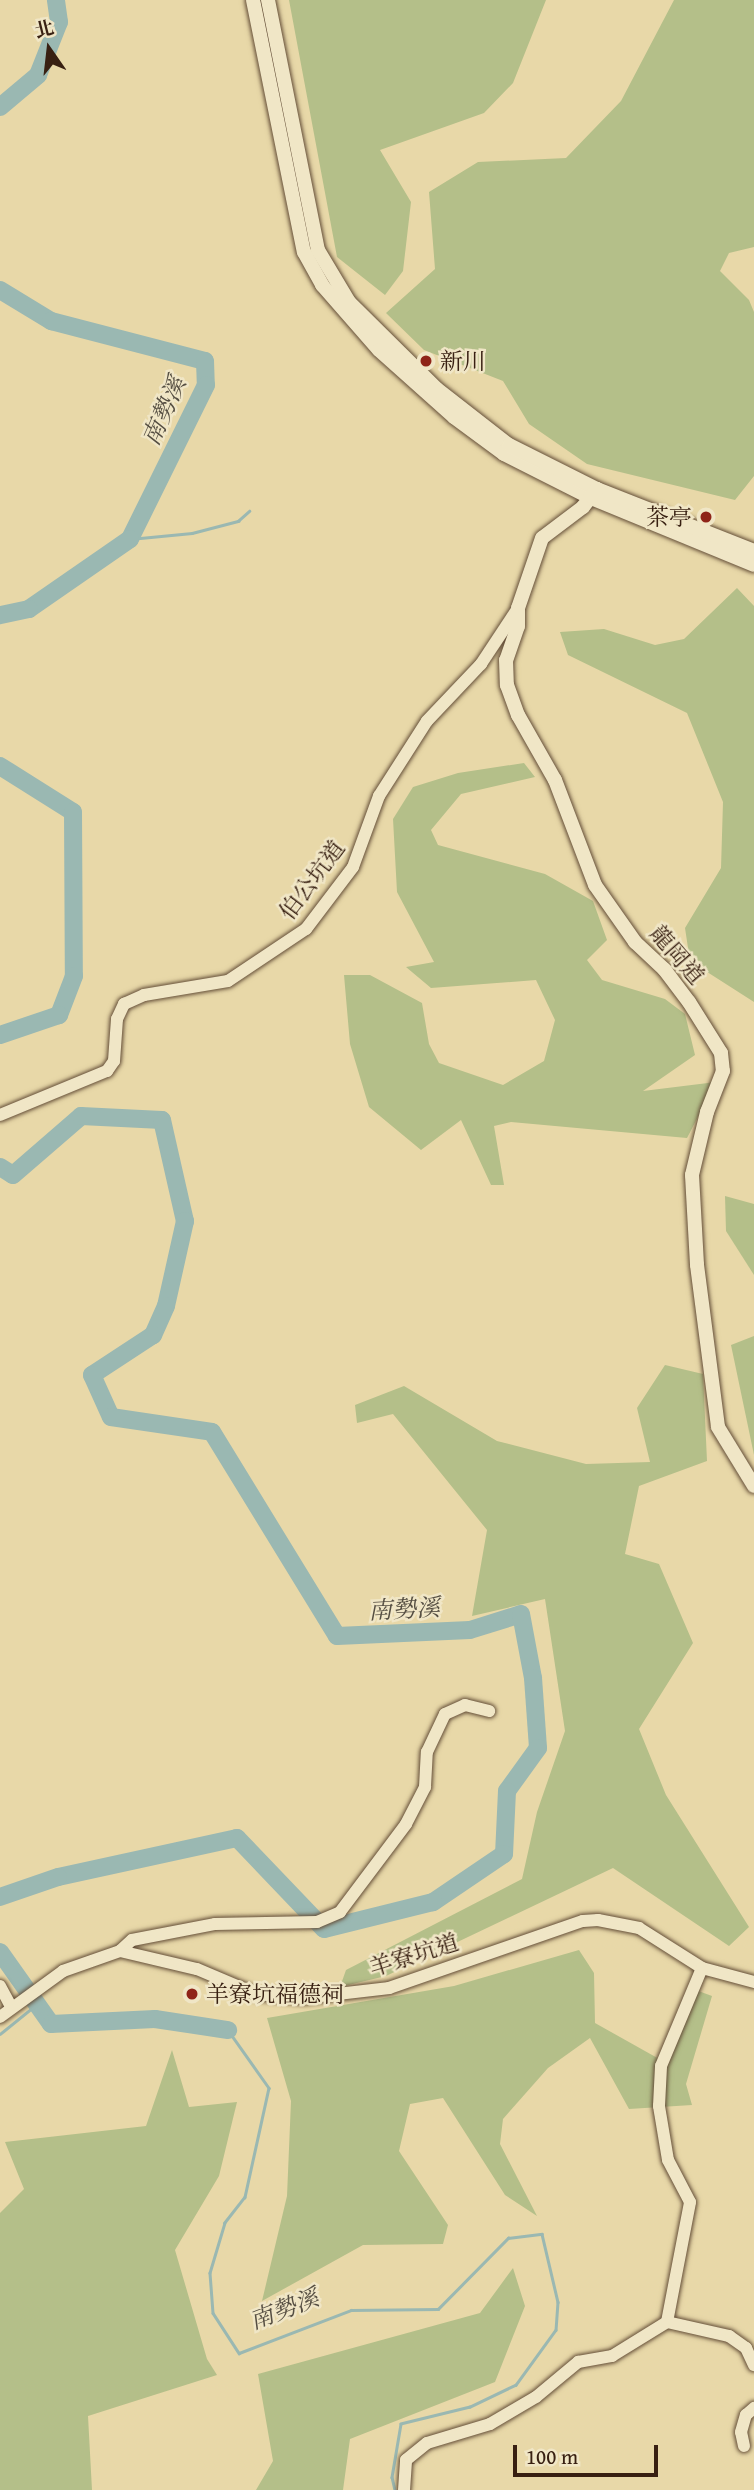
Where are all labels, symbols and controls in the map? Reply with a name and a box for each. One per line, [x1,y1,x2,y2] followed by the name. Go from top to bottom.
[31,13,57,45] text: 北
[14,14,84,84] north arrow
[440,347,486,375] place label: 新川
[418,353,434,369] marker: 新川
[136,372,192,450] water label: 南勢溪
[646,503,692,531] place label: 茶亭
[698,509,714,525] marker: 茶亭
[273,835,351,925] street label: 伯公坑道
[644,920,710,990] street label: 龍岡道
[367,1593,441,1625] water label: 南勢溪
[366,1928,462,1982] street label: 羊寮坑道
[206,1980,344,2008] place label: 羊寮坑福德祠
[184,1986,200,2002] marker: 羊寮坑福德祠
[245,2283,323,2335] water label: 南勢溪
[516,2430,661,2474] scale bar
[526,2441,578,2472] text: 100 m

